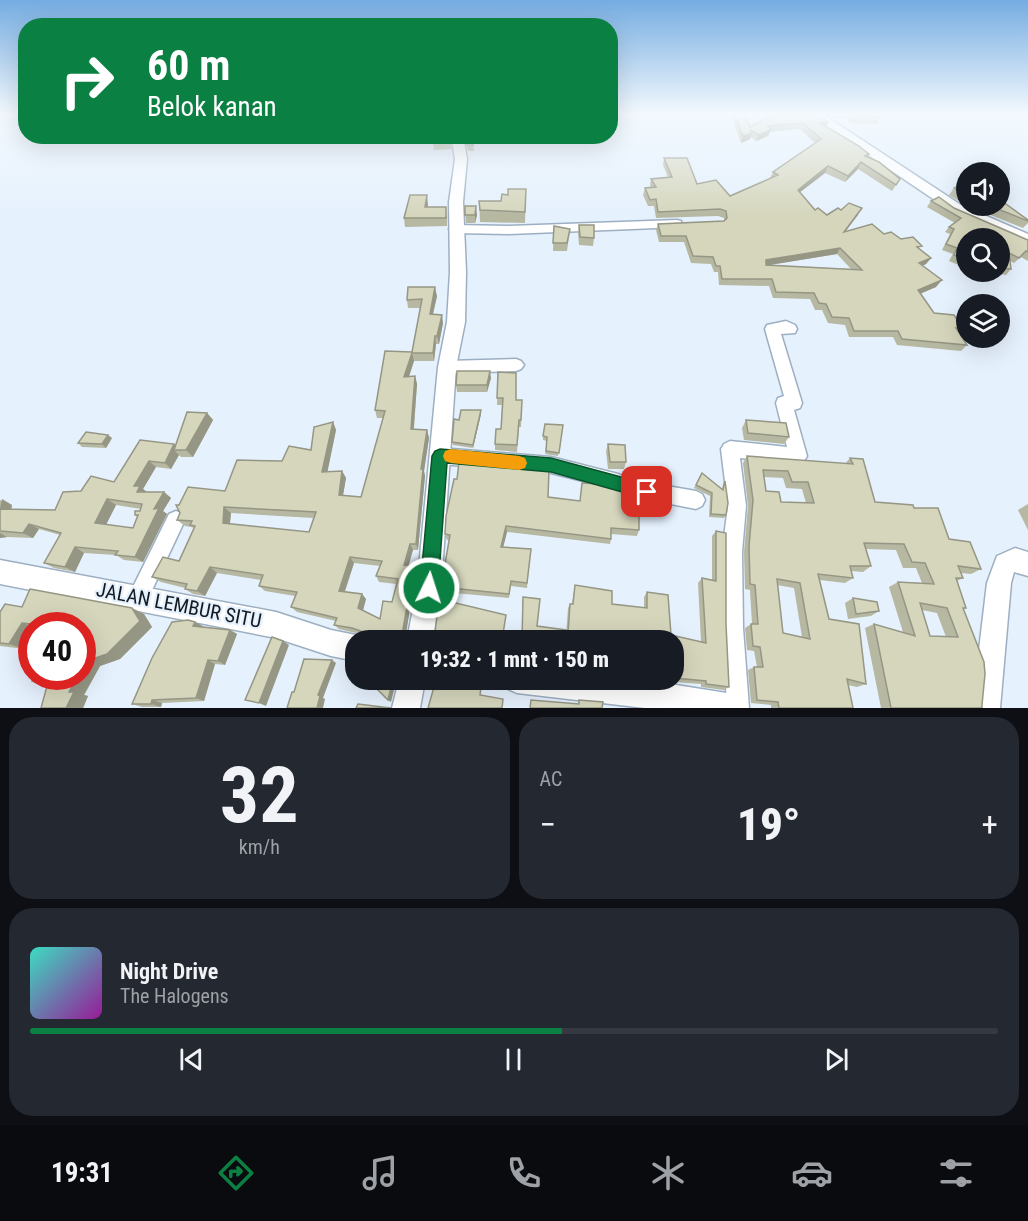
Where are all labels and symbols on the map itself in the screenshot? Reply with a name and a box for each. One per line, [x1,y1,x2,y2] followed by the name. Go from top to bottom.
[621,466,672,517] pin
[397,556,461,620] position arrow
[94,577,264,633] street label: JALAN LEMBUR SITU
[18,612,96,690] speed limit sign: 40

